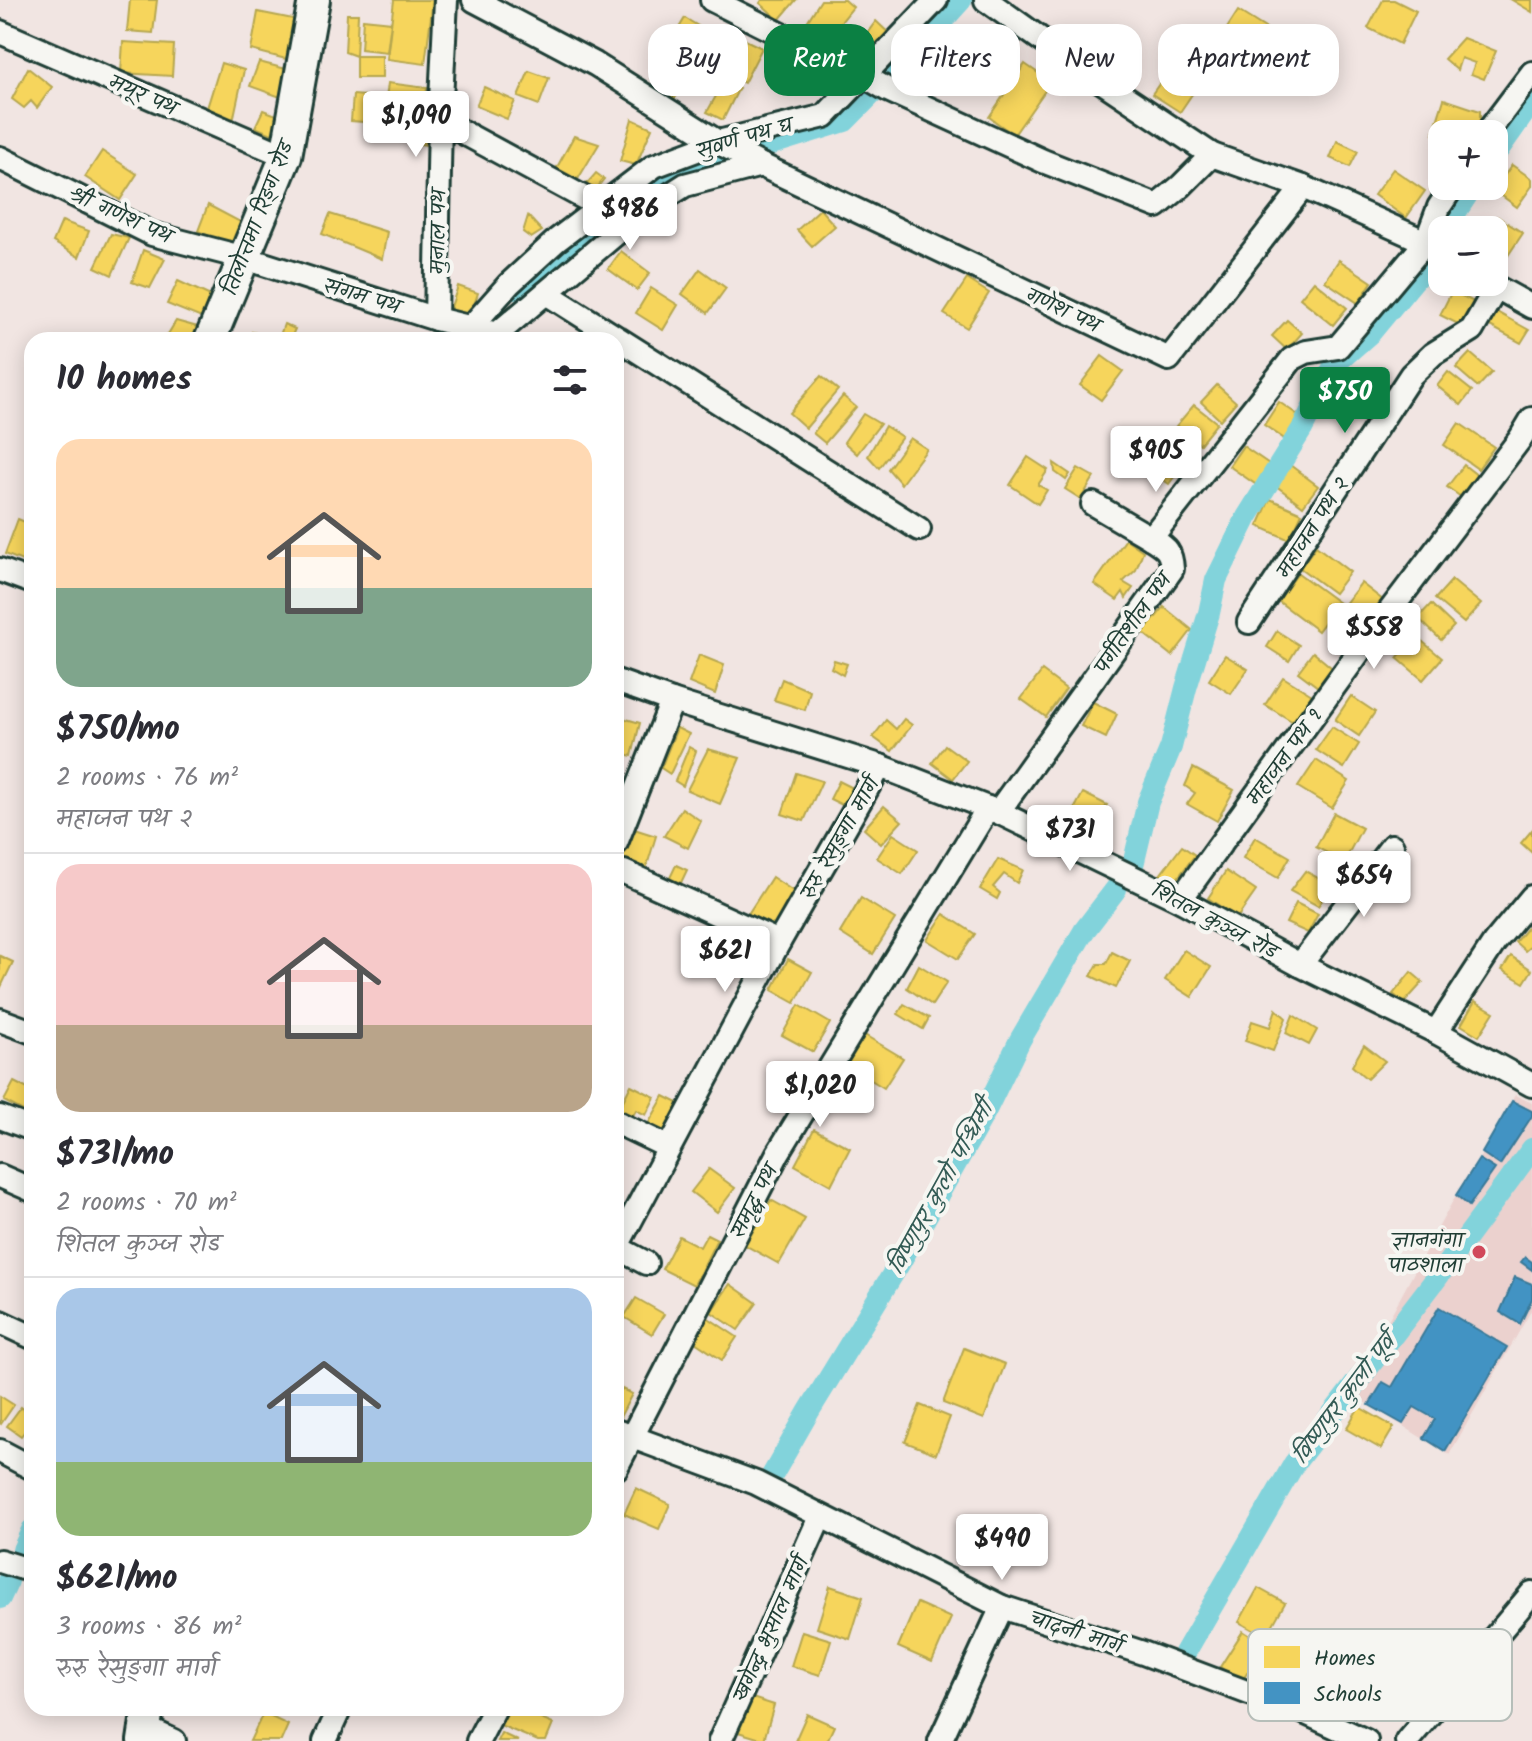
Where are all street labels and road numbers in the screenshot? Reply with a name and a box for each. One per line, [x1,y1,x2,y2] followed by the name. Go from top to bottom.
[102,66,186,129] street label: मयूर पथ
[692,108,800,170] street label: सुवर्ण पथ घ
[214,133,306,301] street label: तिलोत्तमा रिङ्ग रोड
[61,178,181,257] street label: श्री गणेश पथ
[421,185,458,275] street label: मुनाल पथ
[319,269,408,327] street label: संगम पथ
[1019,279,1109,346] street label: गणेश पथ
[1268,470,1360,586] street label: महाजन पथ २
[1086,563,1184,683] street label: पर्गतिशील पथ
[1238,701,1334,814] street label: महाजन पथ १
[792,768,892,908] street label: रुरु रेसुङ्गा मार्ग
[1144,874,1287,972] street label: शितल कुञ्ज रोड
[722,1155,791,1245] street label: समृद्ध पथ
[725,1548,822,1708] street label: खगेन्द्र भुसाल मार्ग
[1024,1602,1130,1666] street label: चादनी मार्ग

